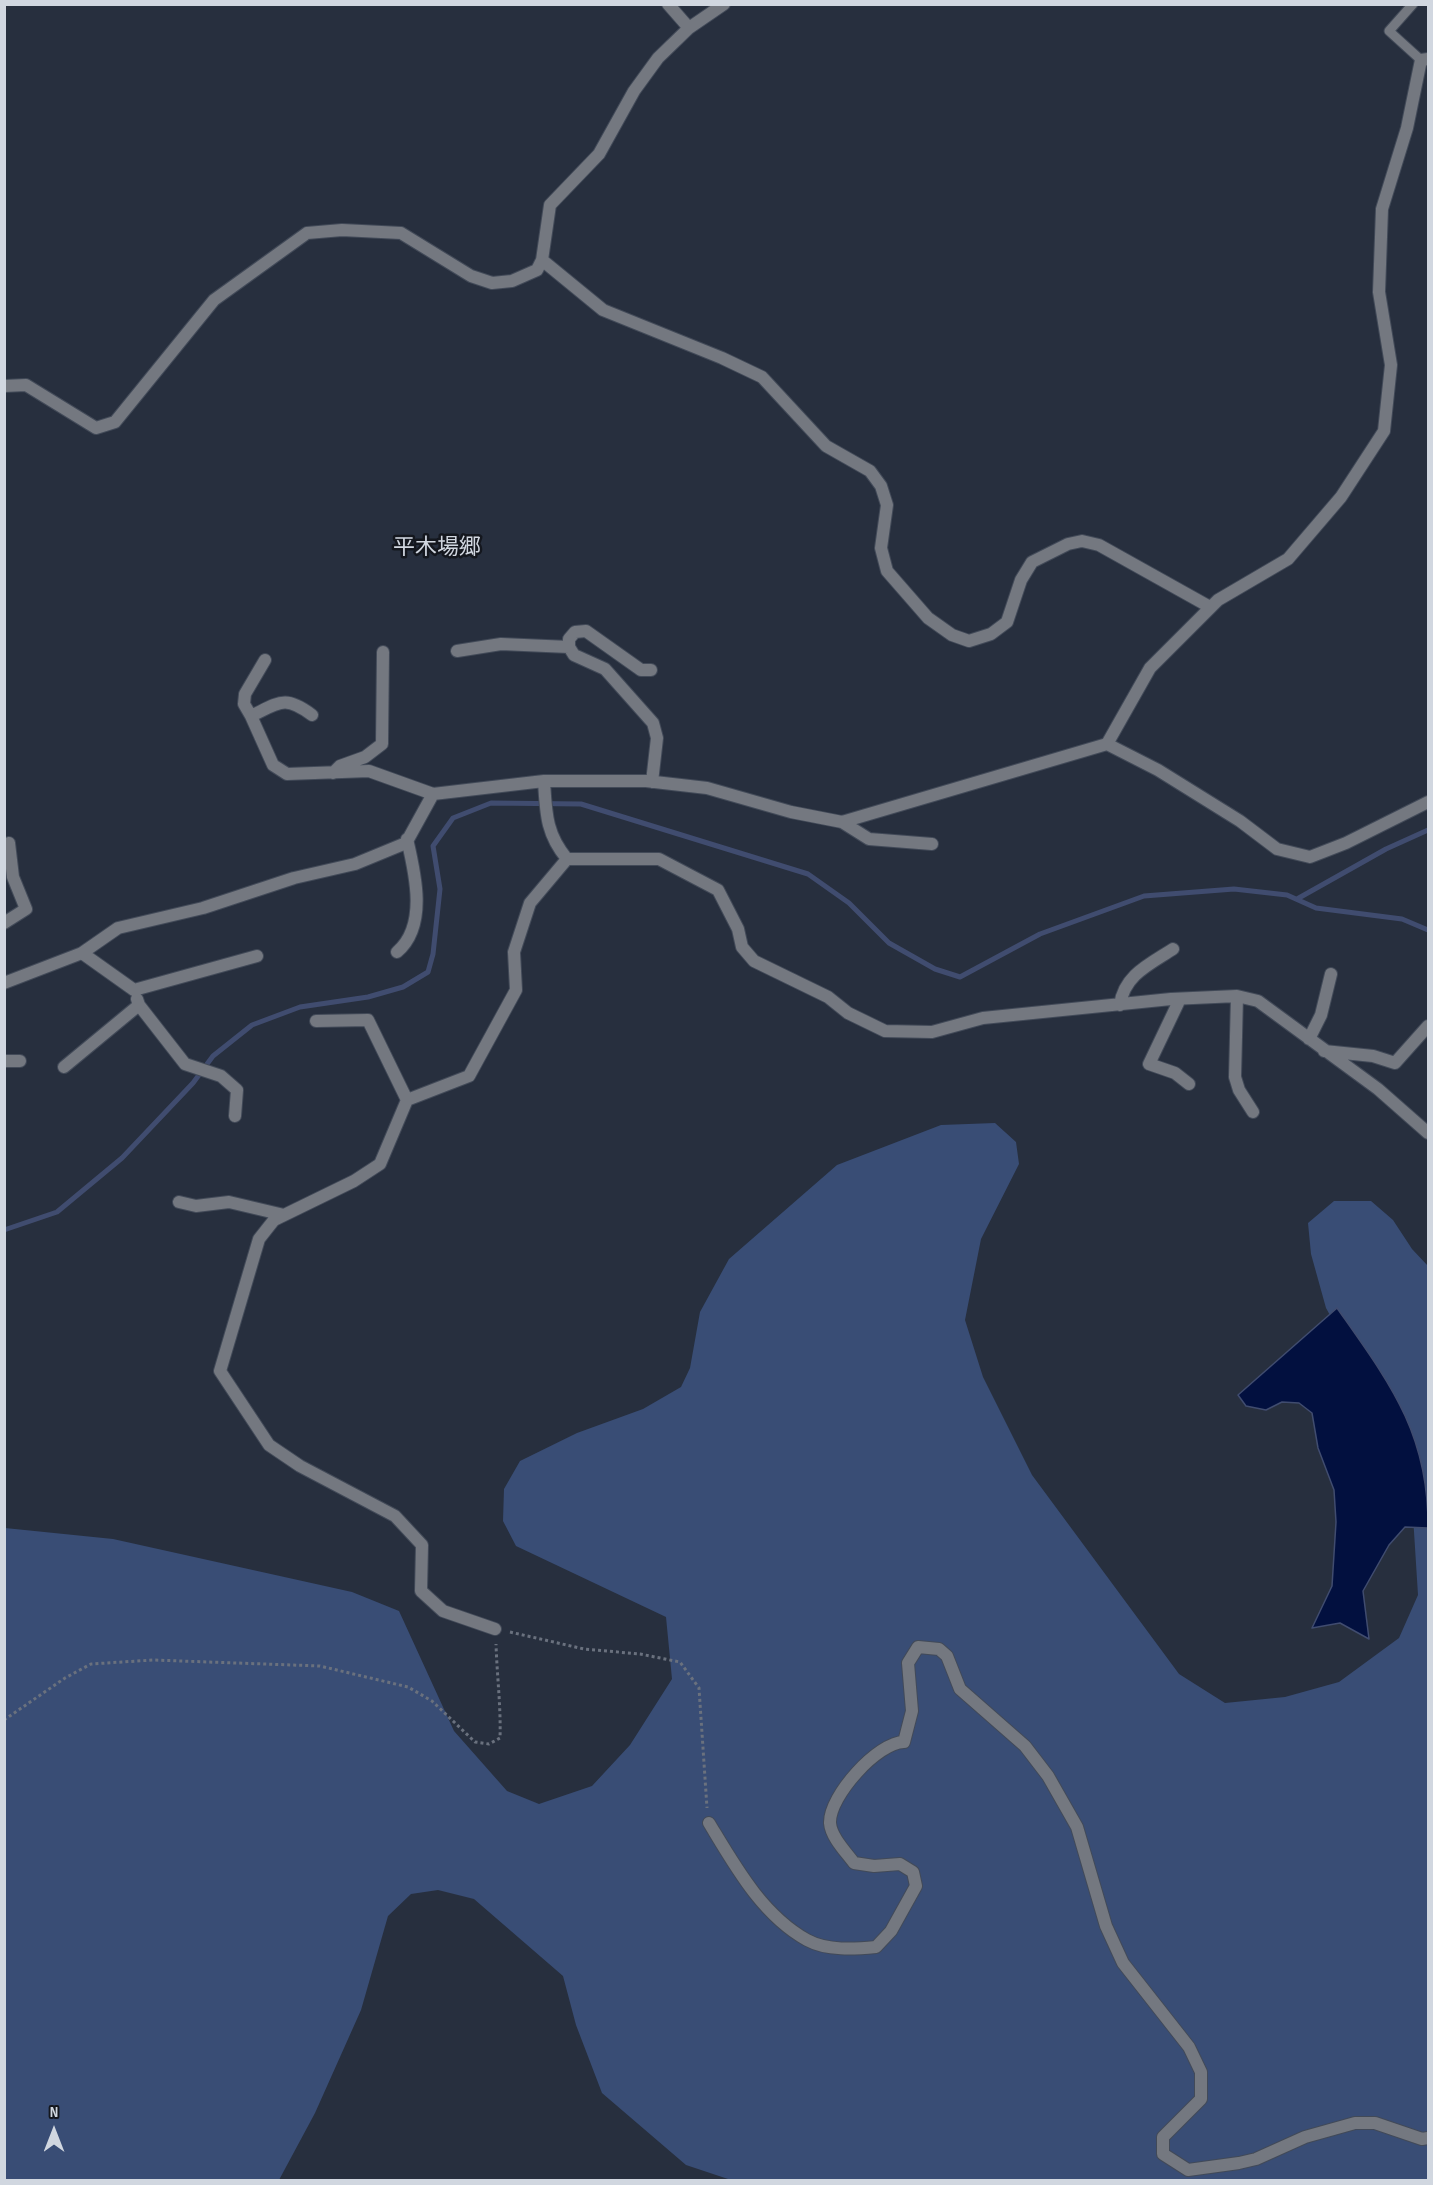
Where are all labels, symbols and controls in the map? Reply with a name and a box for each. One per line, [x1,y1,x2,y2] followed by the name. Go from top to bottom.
[393,535,481,561] district label: 平木場郷
[24,2101,84,2161] north arrow
[50,2103,58,2122] text: N

